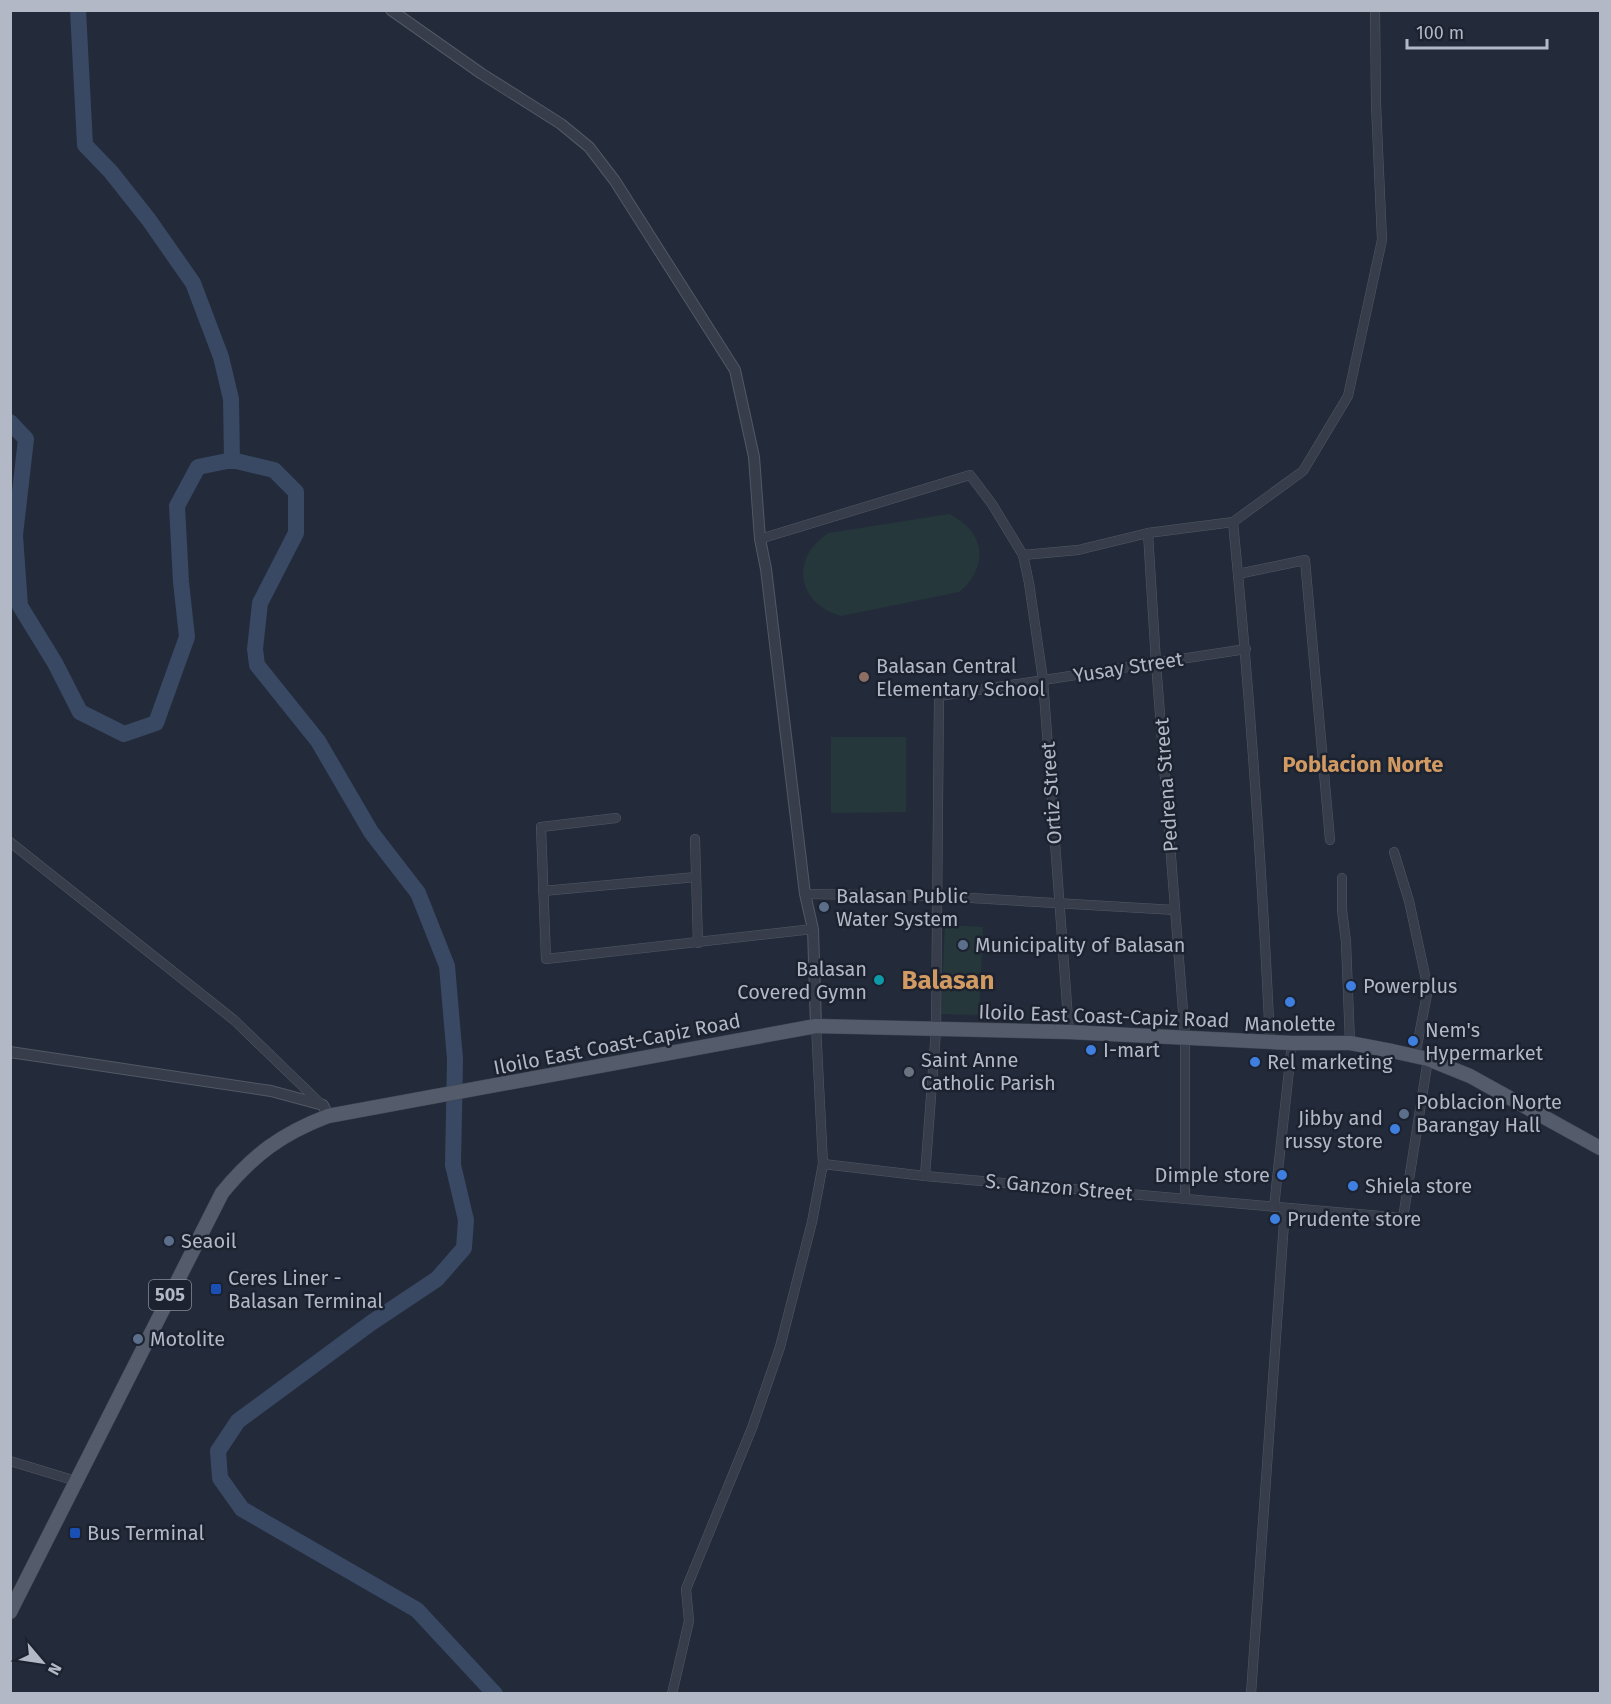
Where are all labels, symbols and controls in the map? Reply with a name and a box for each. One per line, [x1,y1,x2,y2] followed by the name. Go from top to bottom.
[1407,12,1546,50] scale bar
[1416,22,1464,44] text: 100 m
[1071,646,1185,688] street label: Yusay Street
[876,654,1045,701] place label: Balasan Central Elementary School
[857,670,871,684] marker: Balasan Central Elementary School
[1149,717,1183,853] street label: Pedrena Street
[1035,740,1067,845] street label: Ortiz Street
[1283,751,1444,778] district label: Poblacion Norte
[836,884,968,931] place label: Balasan Public Water System
[817,900,831,914] marker: Balasan Public Water System
[975,933,1186,957] place label: Municipality of Balasan
[956,938,970,952] marker: Municipality of Balasan
[737,957,867,1004] place label: Balasan Covered Gymn
[901,965,995,996] district label: Balasan
[872,973,886,987] marker: Balasan Covered Gymn
[1363,974,1457,998] place label: Powerplus
[1344,979,1358,993] marker: Powerplus
[1283,995,1297,1009] marker: Manolette
[978,1000,1230,1032] street label: Iloilo East Coast-Capiz Road
[491,1008,743,1080] street label: Iloilo East Coast-Capiz Road
[1244,1012,1336,1036] place label: Manolette
[1425,1018,1544,1065] place label: Nem's Hypermarket
[1406,1034,1420,1048] marker: Nem's Hypermarket
[1103,1038,1161,1062] place label: I-mart
[1084,1043,1098,1057] marker: I-mart
[921,1048,1056,1095] place label: Saint Anne Catholic Parish
[1267,1050,1393,1074] place label: Rel marketing
[1248,1055,1262,1069] marker: Rel marketing
[902,1065,916,1079] marker: Saint Anne Catholic Parish
[1416,1090,1562,1137] place label: Poblacion Norte Barangay Hall
[1284,1106,1383,1153] place label: Jibby and russy store
[1397,1107,1411,1121] marker: Poblacion Norte Barangay Hall
[1388,1122,1402,1136] marker: Jibby and russy store
[1155,1163,1270,1187] place label: Dimple store
[1275,1168,1289,1182] marker: Dimple store
[984,1169,1134,1205] street label: S. Ganzon Street
[1365,1174,1472,1198] place label: Shiela store
[1346,1179,1360,1193] marker: Shiela store
[1287,1207,1421,1231] place label: Prudente store
[1268,1212,1282,1226] marker: Prudente store
[181,1229,237,1253] place label: Seaoil
[162,1234,176,1248] marker: Seaoil
[228,1266,383,1313] place label: Ceres Liner - Balasan Terminal
[149,1280,191,1310] road number: 505
[209,1282,223,1296] marker: Ceres Liner - Balasan Terminal
[150,1327,225,1351] place label: Motolite
[131,1332,145,1346] marker: Motolite
[87,1521,204,1545] place label: Bus Terminal
[68,1526,82,1540] marker: Bus Terminal
[12,1632,72,1692] north arrow
[44,1660,66,1678] text: N

